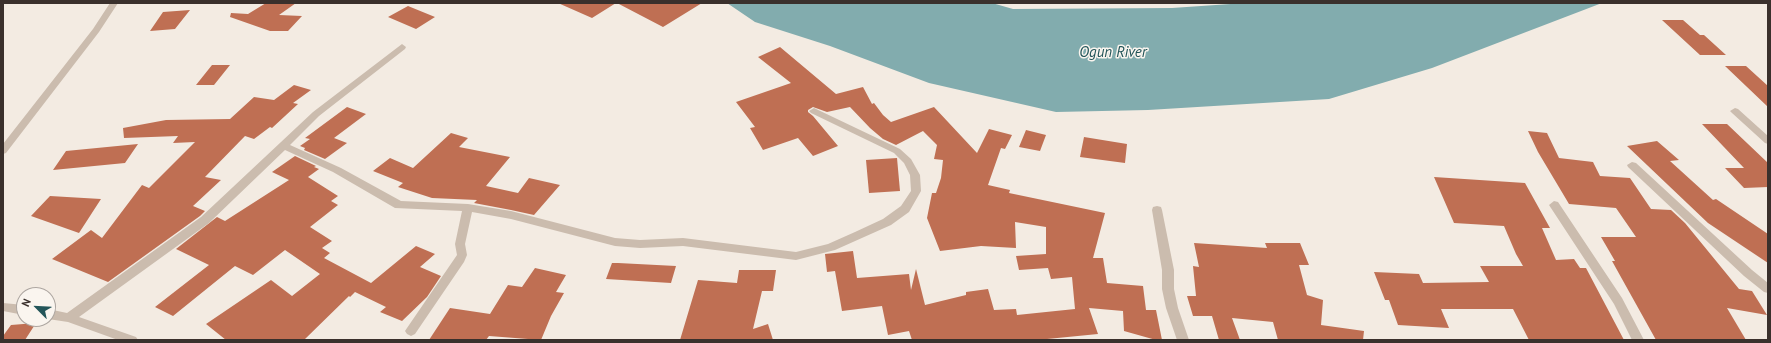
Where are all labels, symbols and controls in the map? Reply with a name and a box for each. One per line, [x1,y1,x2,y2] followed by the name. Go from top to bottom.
[1079,44,1147,62] water label: Ogun River
[16,287,56,327] north arrow
[18,296,34,309] text: N

